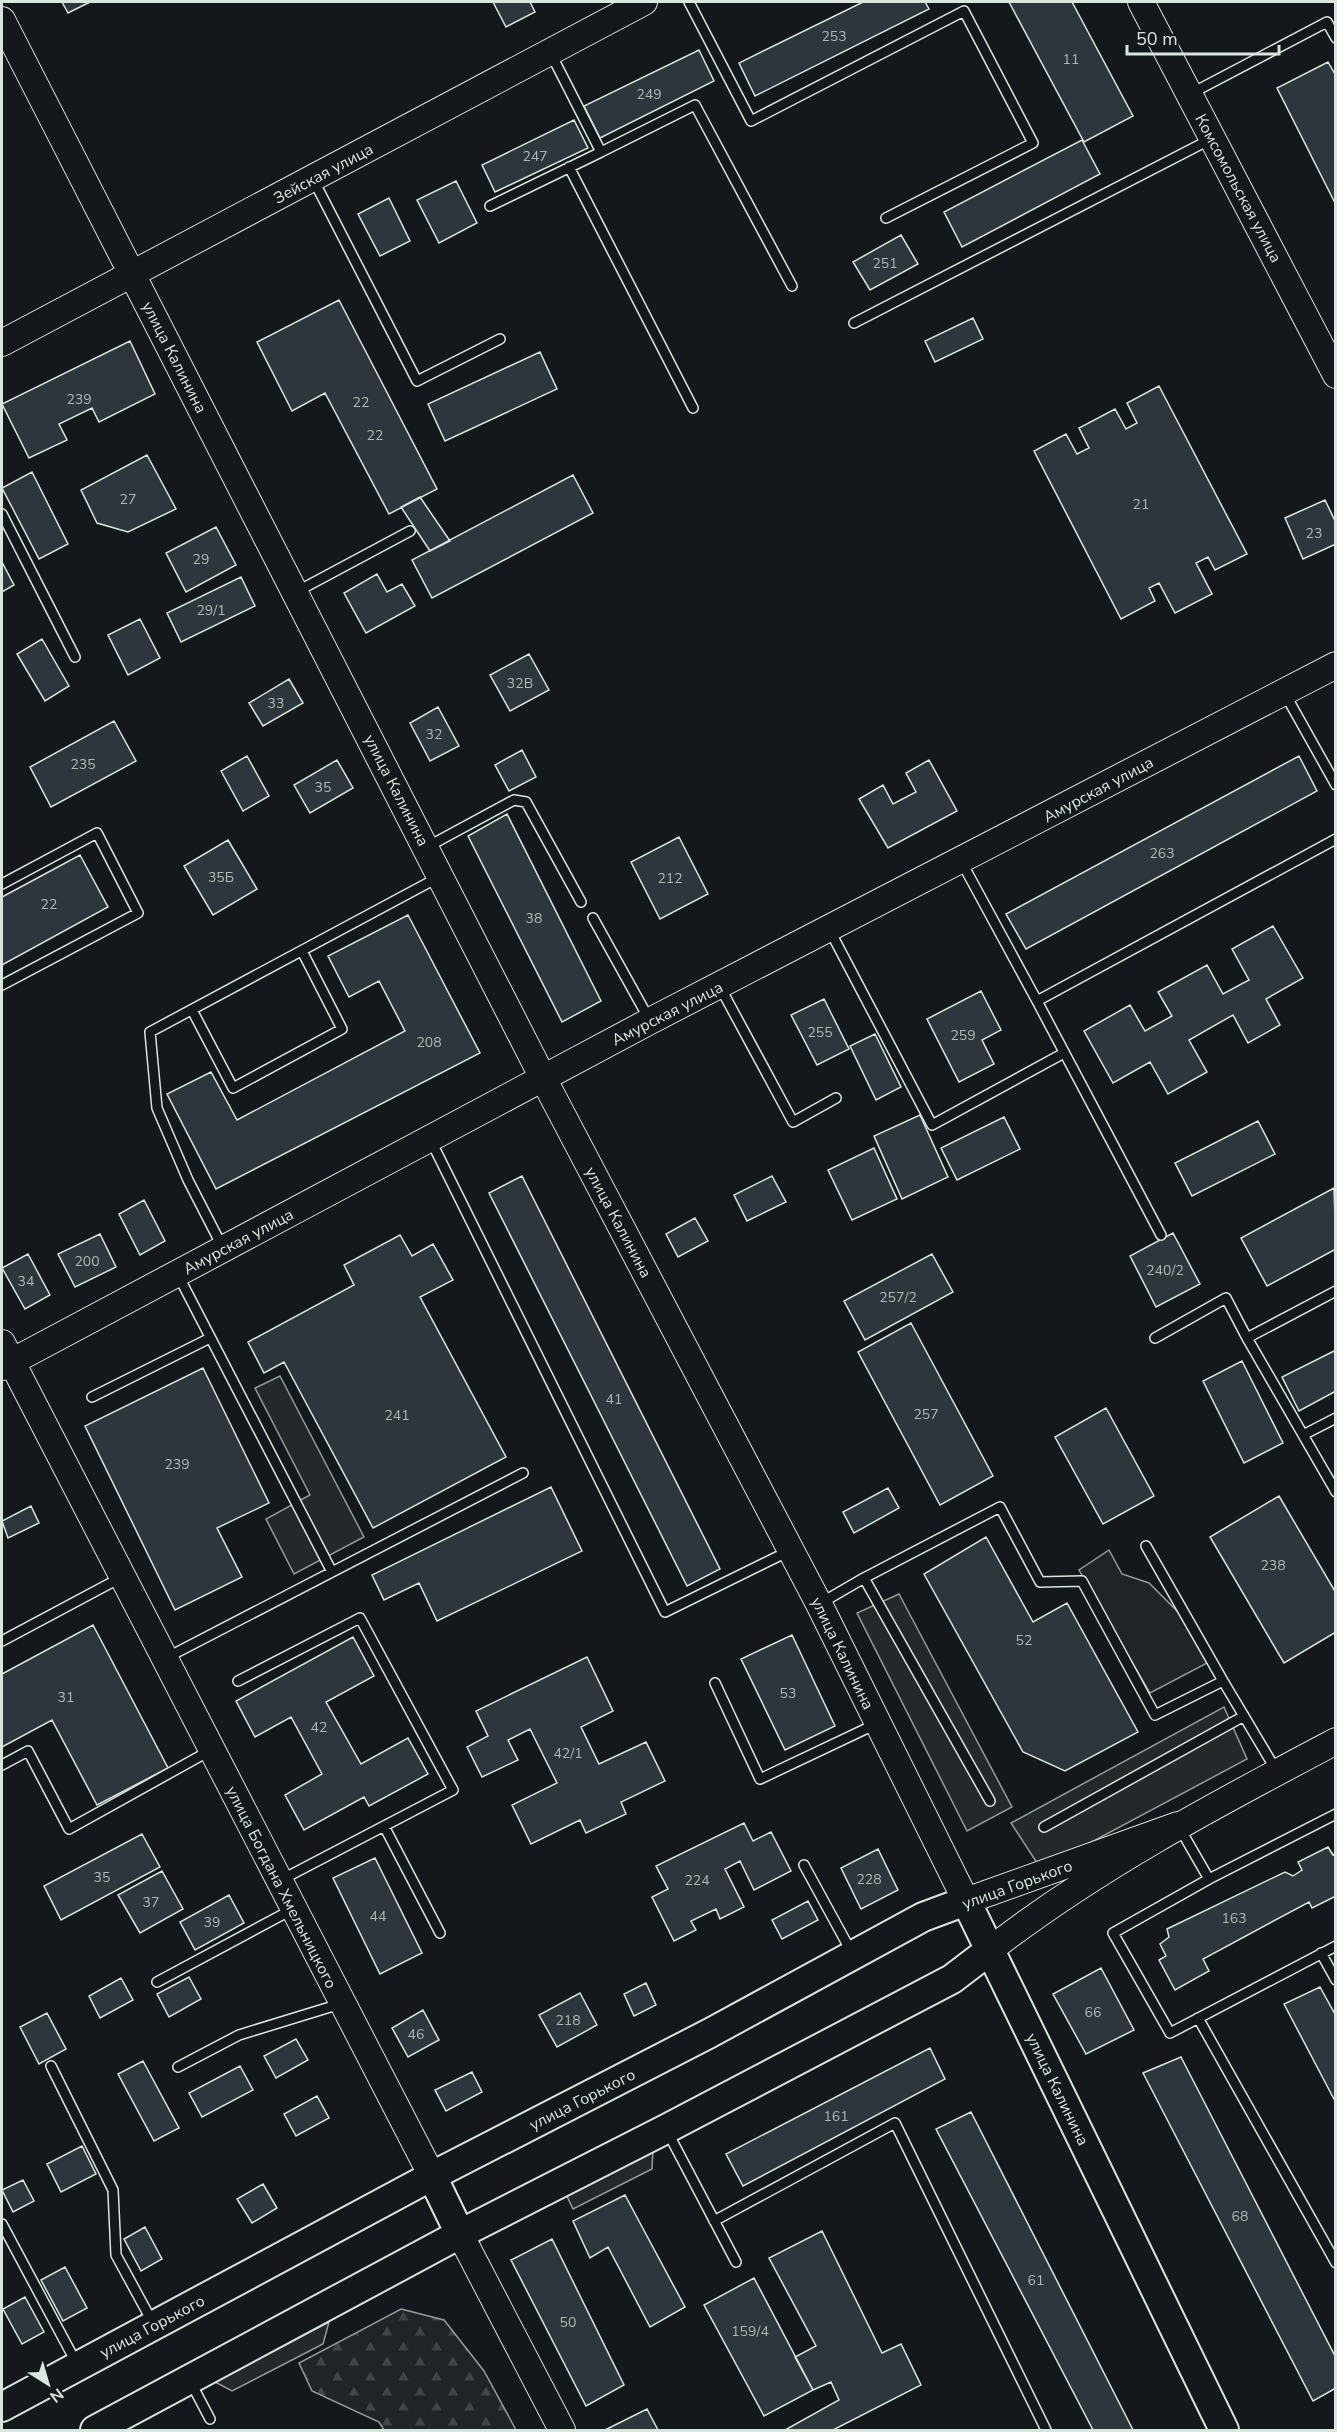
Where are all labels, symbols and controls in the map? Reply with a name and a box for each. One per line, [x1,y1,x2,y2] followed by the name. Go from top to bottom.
[1127,18,1278,56] scale bar
[821,27,847,46] house number: 253
[1136,27,1178,51] text: 50 m
[1063,50,1079,69] house number: 11
[636,85,662,104] house number: 249
[1190,110,1287,267] street label: Комсомольская улица
[270,138,377,209] street label: Зейская улица
[522,147,548,166] house number: 247
[872,254,898,273] house number: 251
[136,298,212,417] street label: улица Калинина
[66,390,92,409] house number: 239
[353,393,369,412] house number: 22
[367,426,383,445] house number: 22
[120,490,136,509] house number: 27
[1133,495,1149,514] house number: 21
[1306,524,1322,543] house number: 23
[193,550,209,569] house number: 29
[196,601,226,620] house number: 29/1
[507,674,533,693] house number: 32В
[268,694,284,713] house number: 33
[426,725,442,744] house number: 32
[358,731,434,850] street label: улица Калинина
[1039,752,1158,828] street label: Амурская улица
[70,755,96,774] house number: 235
[315,778,331,797] house number: 35
[1149,844,1175,863] house number: 263
[208,868,234,887] house number: 35Б
[657,869,683,888] house number: 212
[41,895,57,914] house number: 22
[526,909,542,928] house number: 38
[608,976,727,1051] street label: Амурская улица
[807,1023,833,1042] house number: 255
[950,1026,976,1045] house number: 259
[416,1033,442,1052] house number: 208
[580,1163,657,1282] street label: улица Калинина
[179,1204,298,1280] street label: Амурская улица
[74,1252,100,1271] house number: 200
[1146,1261,1184,1280] house number: 240/2
[18,1272,34,1291] house number: 34
[879,1288,917,1307] house number: 257/2
[606,1390,622,1409] house number: 41
[913,1405,939,1424] house number: 257
[384,1406,410,1425] house number: 241
[164,1455,190,1474] house number: 239
[1260,1556,1286,1575] house number: 238
[805,1593,879,1713] street label: улица Калинина
[1016,1631,1032,1650] house number: 52
[780,1684,796,1703] house number: 53
[58,1688,74,1707] house number: 31
[311,1718,327,1737] house number: 42
[553,1744,583,1763] house number: 42/1
[220,1782,342,1993] street label: улица Богдана Хмельницкого
[959,1855,1076,1915] street label: улица Горького
[94,1868,110,1887] house number: 35
[856,1870,882,1889] house number: 228
[684,1871,710,1890] house number: 224
[143,1893,159,1912] house number: 37
[370,1907,386,1926] house number: 44
[1221,1909,1247,1928] house number: 163
[204,1913,220,1932] house number: 39
[1085,2003,1101,2022] house number: 66
[555,2011,581,2030] house number: 218
[408,2025,424,2044] house number: 46
[1020,2029,1094,2149] street label: улица Калинина
[526,2064,639,2136] street label: улица Горького
[823,2107,849,2126] house number: 161
[1232,2207,1248,2226] house number: 68
[1028,2271,1044,2290] house number: 61
[96,2290,209,2364] street label: улица Горького
[560,2313,576,2332] house number: 50
[731,2322,769,2341] house number: 159/4
[18,2354,78,2414] north arrow
[45,2383,68,2408] text: N

